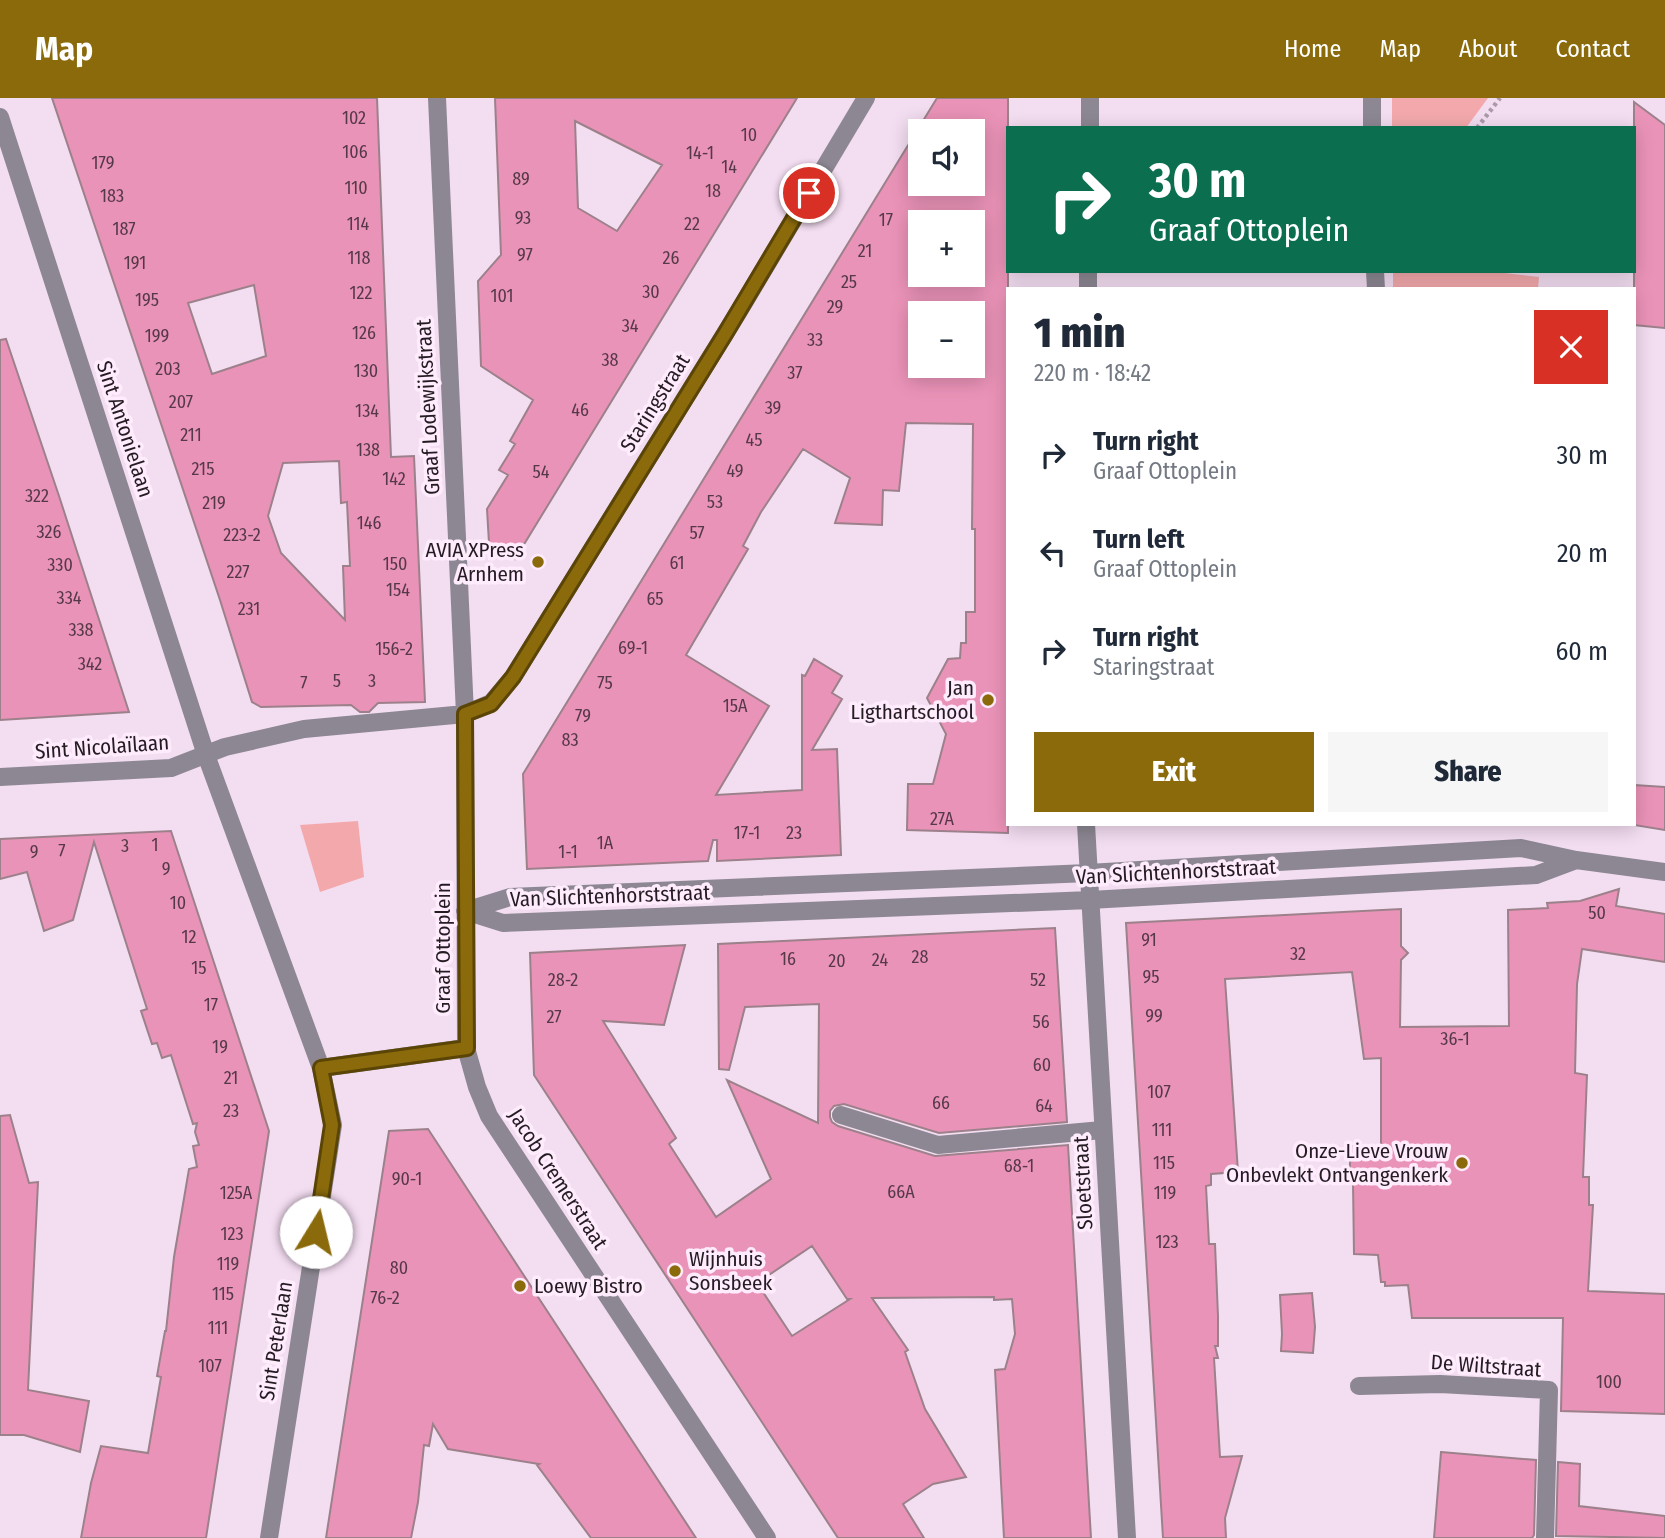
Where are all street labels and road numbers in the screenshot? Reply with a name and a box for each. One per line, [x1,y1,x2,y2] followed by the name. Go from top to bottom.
[410,318,446,496] street label: Graaf Lodewijkstraat
[615,349,695,457] street label: Staringstraat
[91,357,159,501] street label: Sint Antonielaan
[34,729,170,765] street label: Sint Nicolaïlaan
[1075,854,1277,890] street label: Van Slichtenhorststraat
[509,880,711,912] street label: Van Slichtenhorststraat
[430,882,456,1014] street label: Graaf Ottoplein
[503,1104,613,1254] street label: Jacob Cremerstraat
[1068,1135,1098,1231] street label: Sloetstraat
[254,1279,298,1403] street label: Sint Peterlaan
[1430,1349,1542,1383] street label: De Wiltstraat

